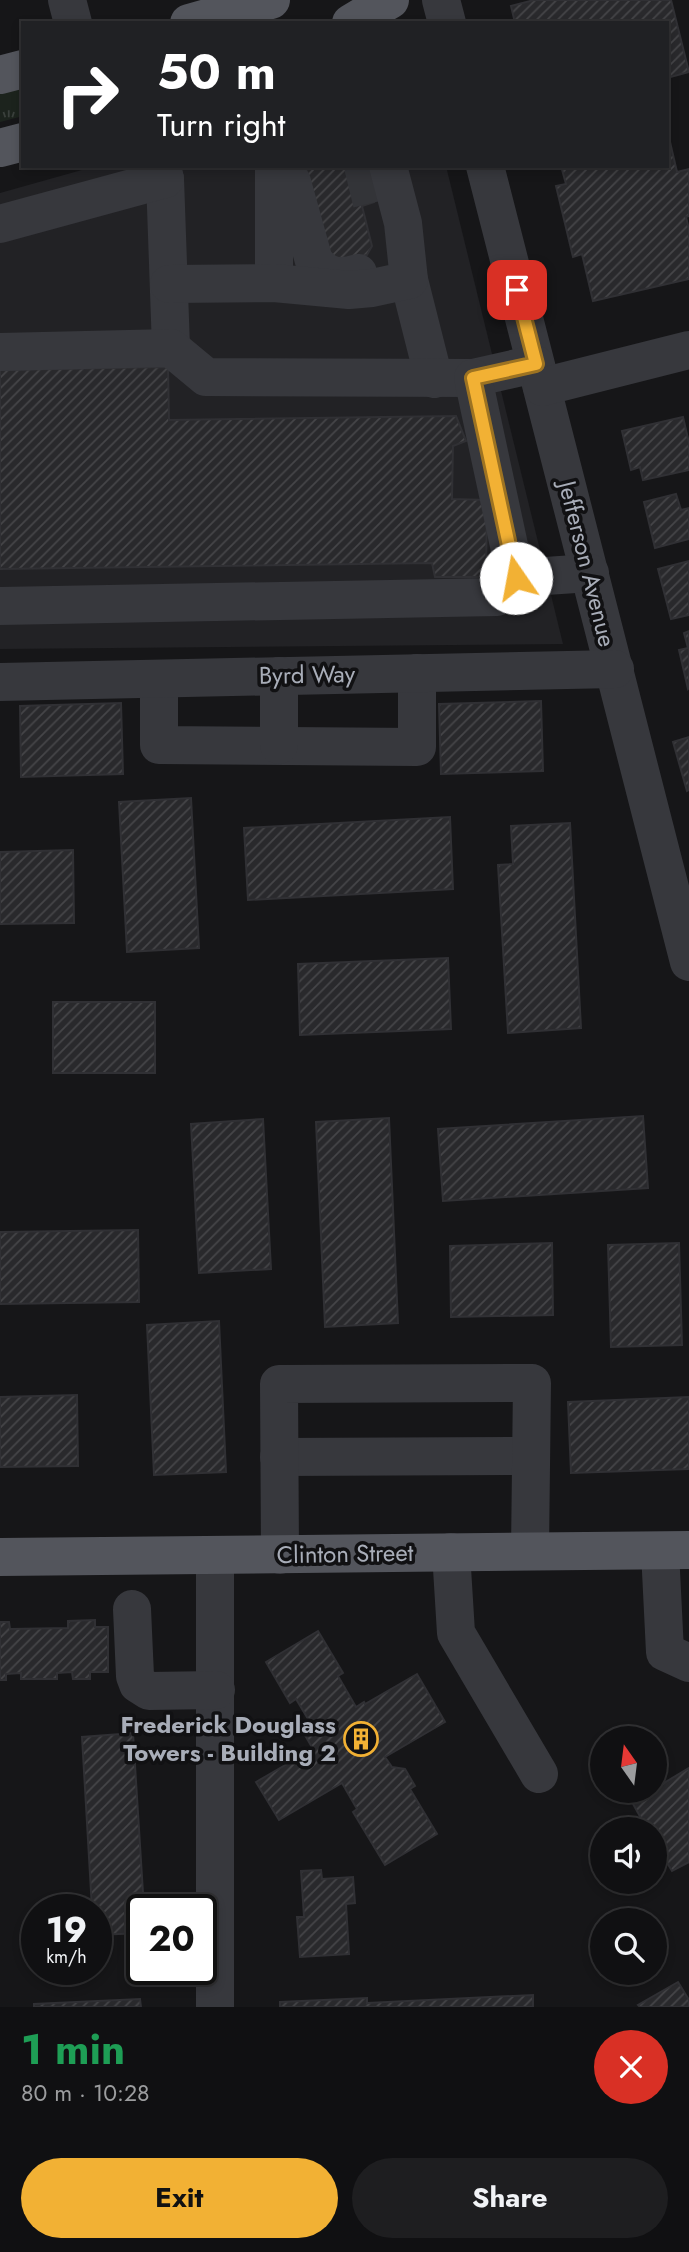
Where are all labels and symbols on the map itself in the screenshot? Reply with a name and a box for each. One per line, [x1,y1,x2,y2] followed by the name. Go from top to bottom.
[487,260,547,320] pin
[549,474,625,650] street label: Jefferson Avenue
[479,541,553,615] position arrow
[258,656,356,693] street label: Byrd Way
[276,1535,414,1572] street label: Clinton Street
[121,1707,336,1770] place label: Frederick Douglass Towers - Building 2
[342,1720,380,1758] building icon: Frederick Douglass Towers - Building 2
[590,1726,667,1802] north arrow
[126,1894,217,1985] speed limit sign: 20

